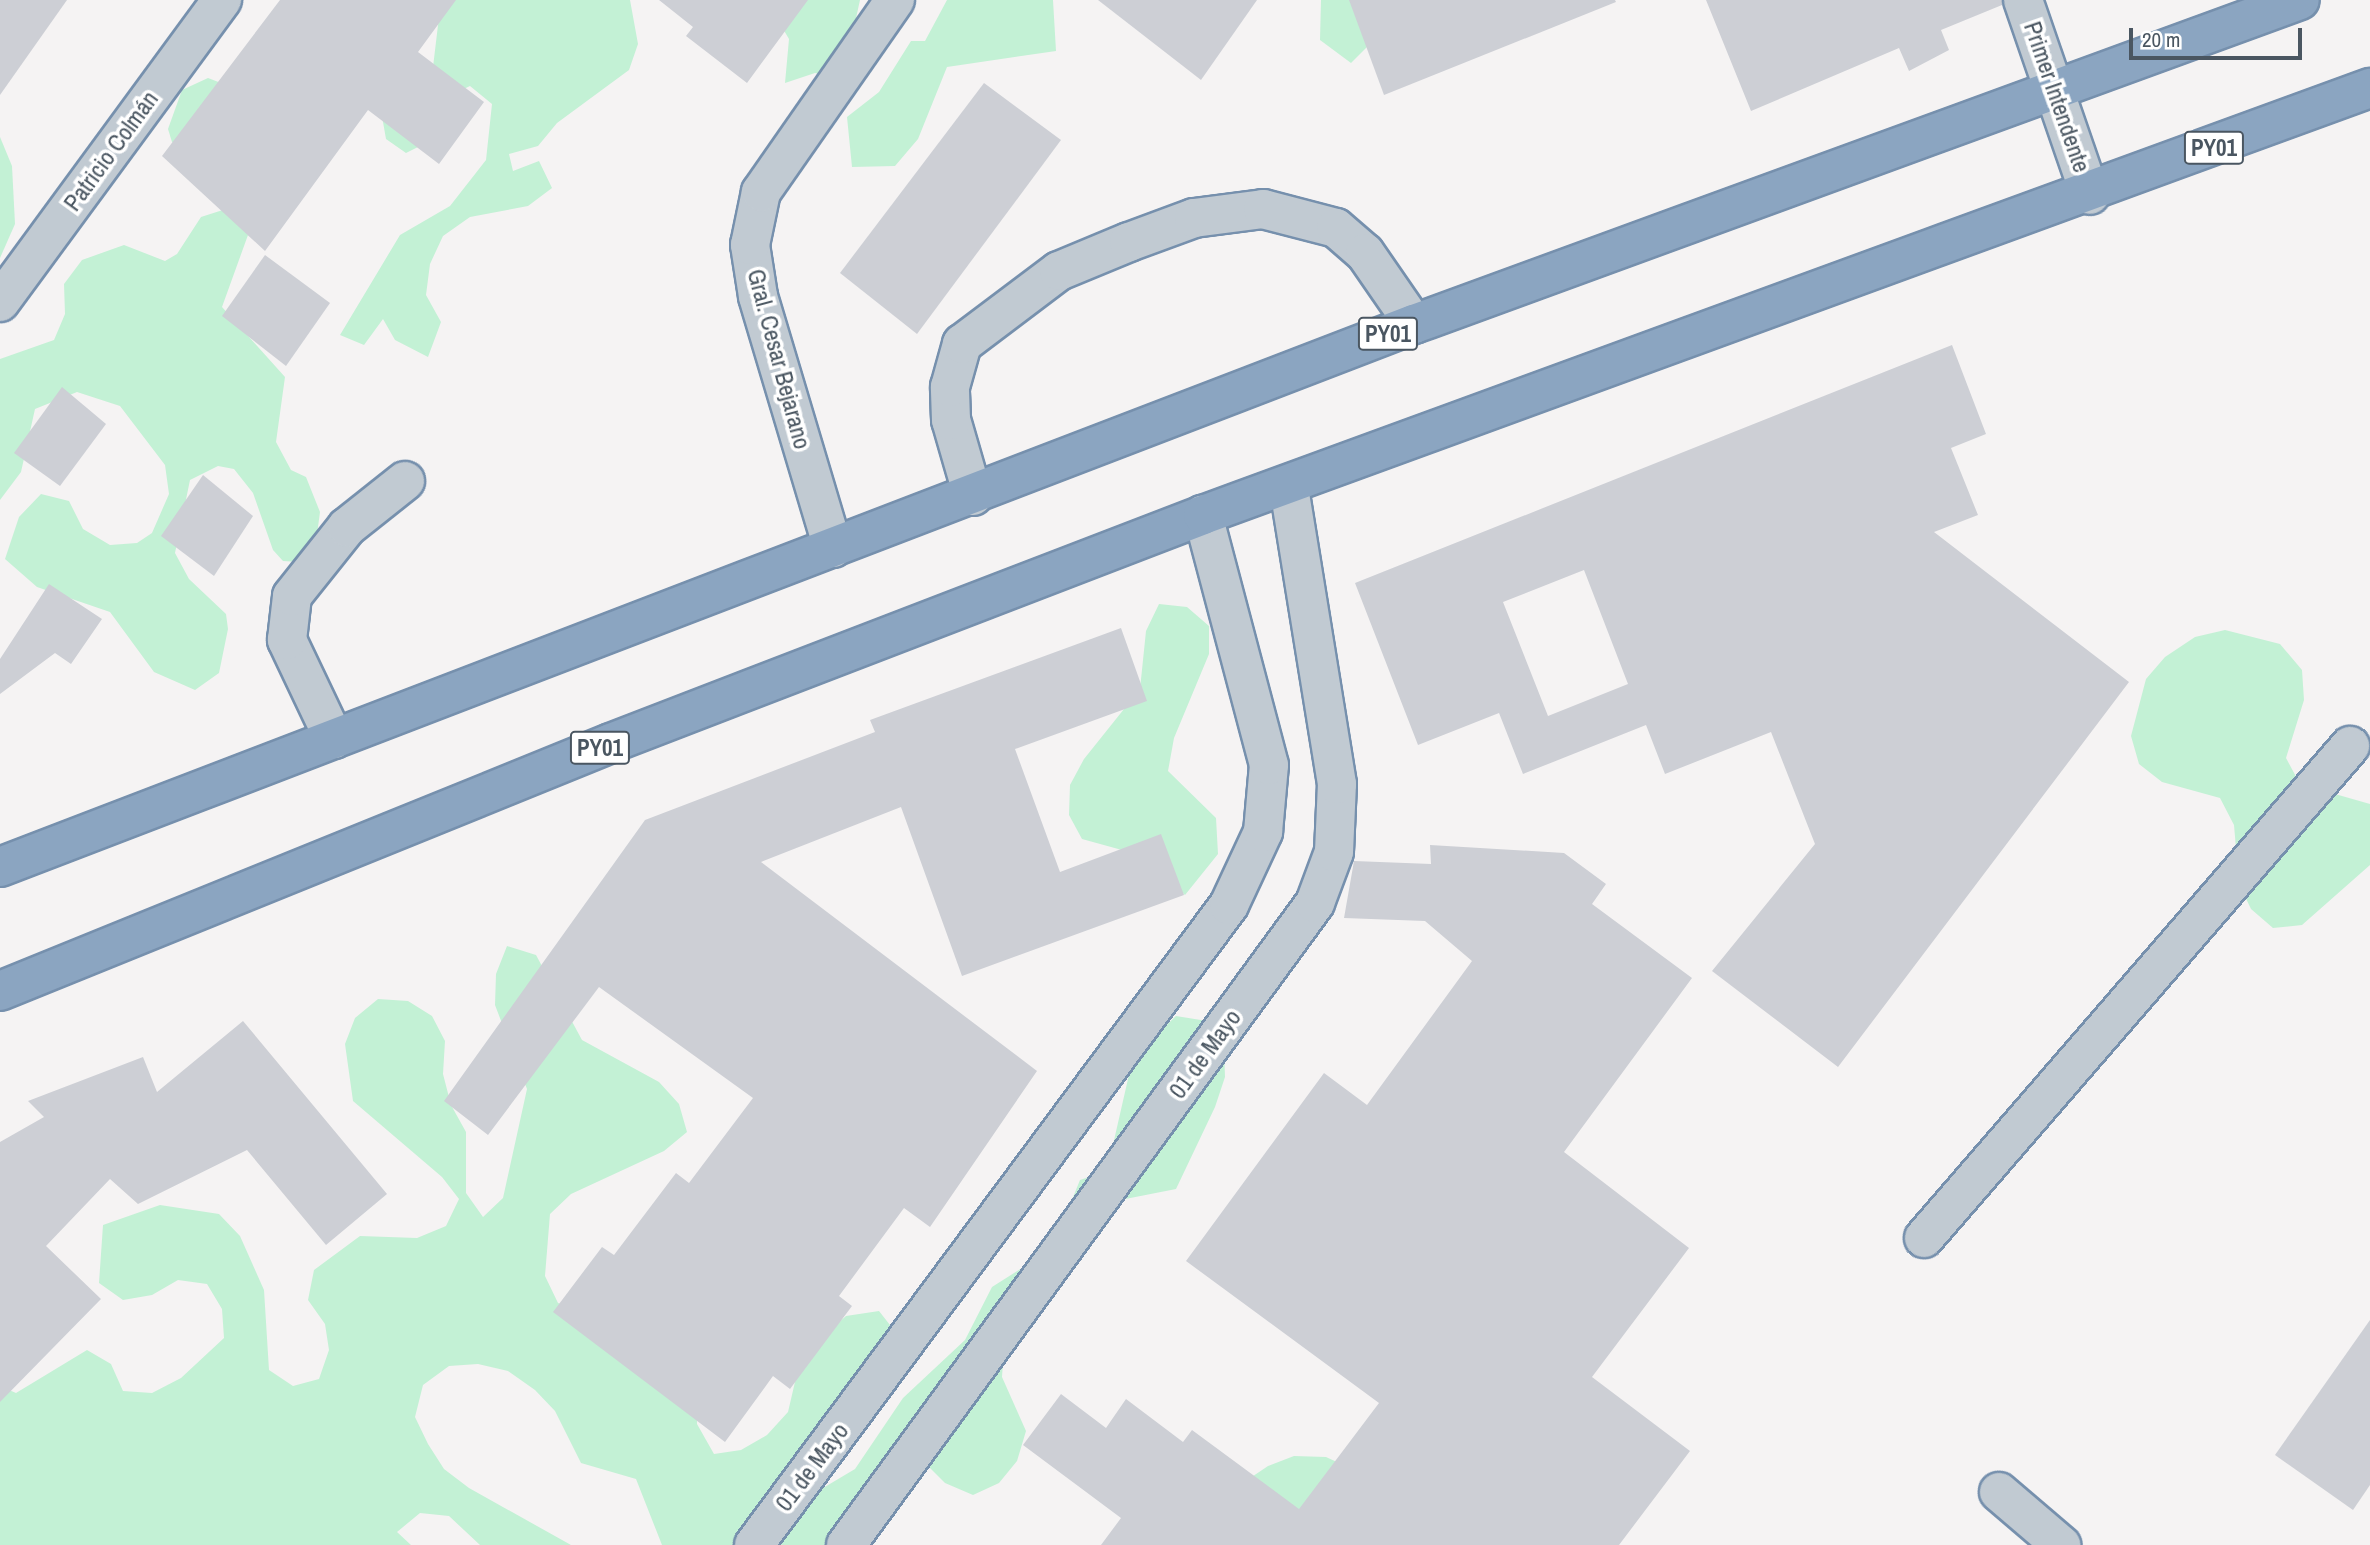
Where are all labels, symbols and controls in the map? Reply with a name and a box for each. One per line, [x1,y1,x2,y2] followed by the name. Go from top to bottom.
[2132,14,2305,58] scale bar
[2018,18,2096,176] street label: Primer Intendente
[2142,25,2180,54] text: 20 m
[58,85,164,217] street label: Patricio Colmán
[2182,128,2246,168] road number: PY01
[741,266,817,452] street label: Gral. Cesar Bejarano
[1356,314,1420,354] road number: PY01
[568,728,632,768] road number: PY01
[1163,1004,1247,1104] street label: 01 de Mayo
[770,1417,854,1517] street label: 01 de Mayo

